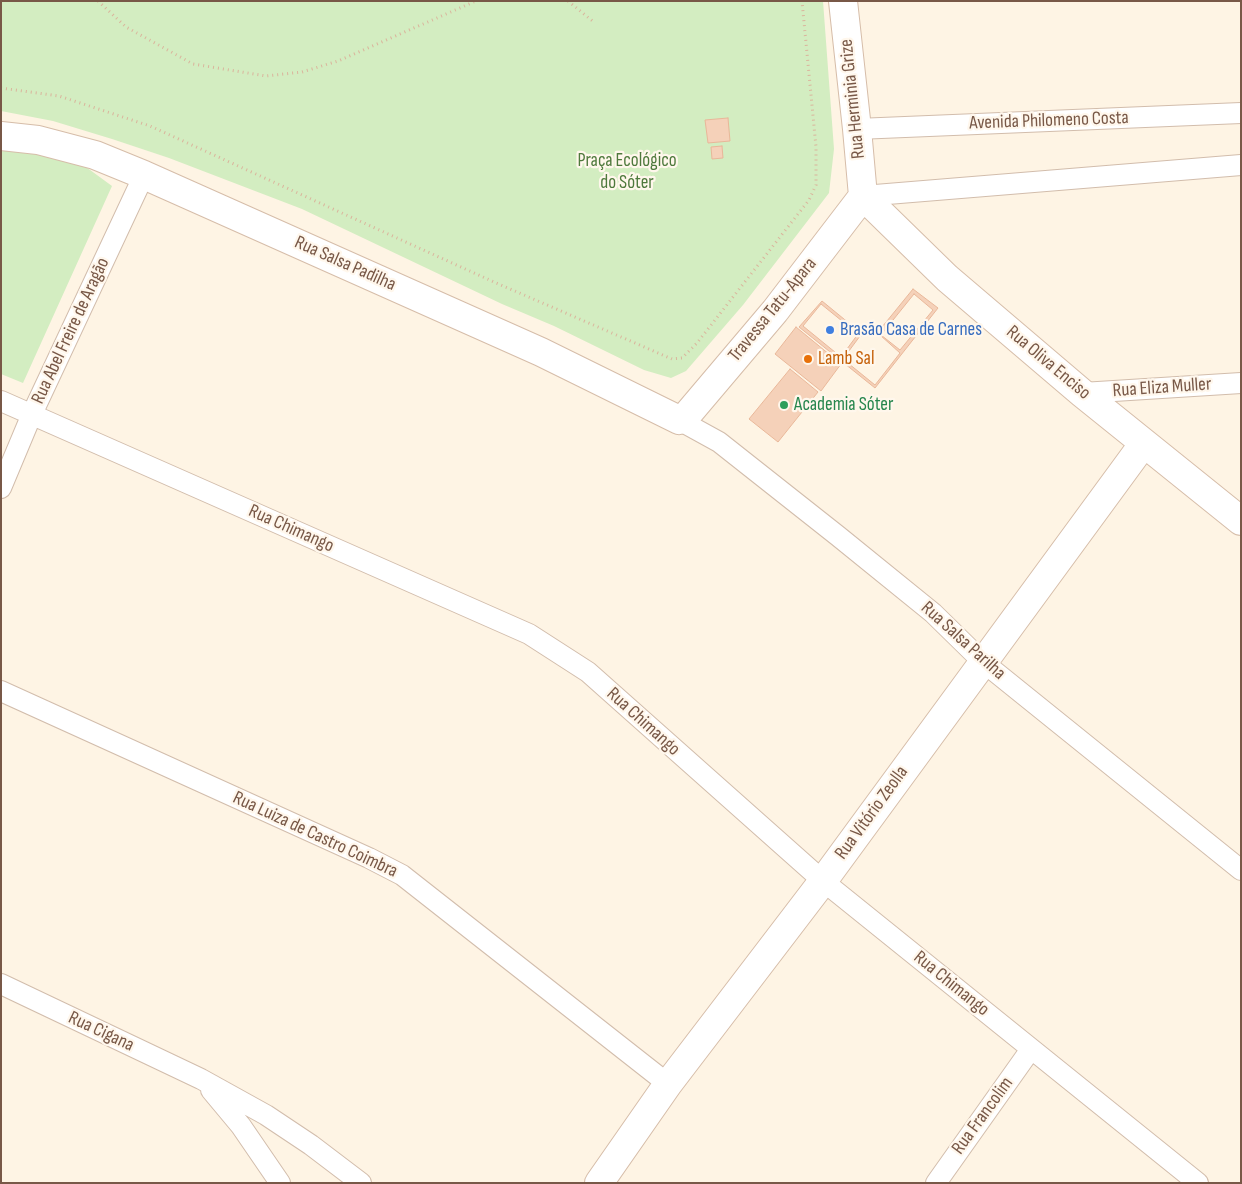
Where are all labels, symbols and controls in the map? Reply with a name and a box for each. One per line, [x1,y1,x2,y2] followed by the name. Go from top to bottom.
[835,38,871,160] street label: Rua Herminia Grize
[969,107,1129,135] street label: Avenida Philomeno Costa
[577,150,677,194] park label: Praça Ecológico do Sóter
[291,231,399,297] street label: Rua Salsa Padilha
[724,253,822,367] street label: Travessa Tatu-Apara
[27,254,115,408] street label: Rua Abel Freire de Aragão
[840,319,982,341] place label: Brasão Casa de Carnes
[1001,321,1095,405] street label: Rua Oliva Enciso
[824,324,836,336] marker: Brasão Casa de Carnes
[818,348,874,370] place label: Lamb Sal
[802,353,814,365] marker: Lamb Sal
[1112,373,1212,403] street label: Rua Eliza Muller
[794,394,893,416] place label: Academia Sóter
[778,399,790,411] marker: Academia Sóter
[245,500,337,558] street label: Rua Chimango
[916,597,1010,685] street label: Rua Salsa Parilha
[602,683,684,761] street label: Rua Chimango
[830,762,914,864] street label: Rua Vitório Zeolla
[229,787,401,883] street label: Rua Luiza de Castro Coimbra
[908,947,994,1021] street label: Rua Chimango
[65,1007,137,1057] street label: Rua Cigana
[947,1073,1019,1159] street label: Rua Francolim

